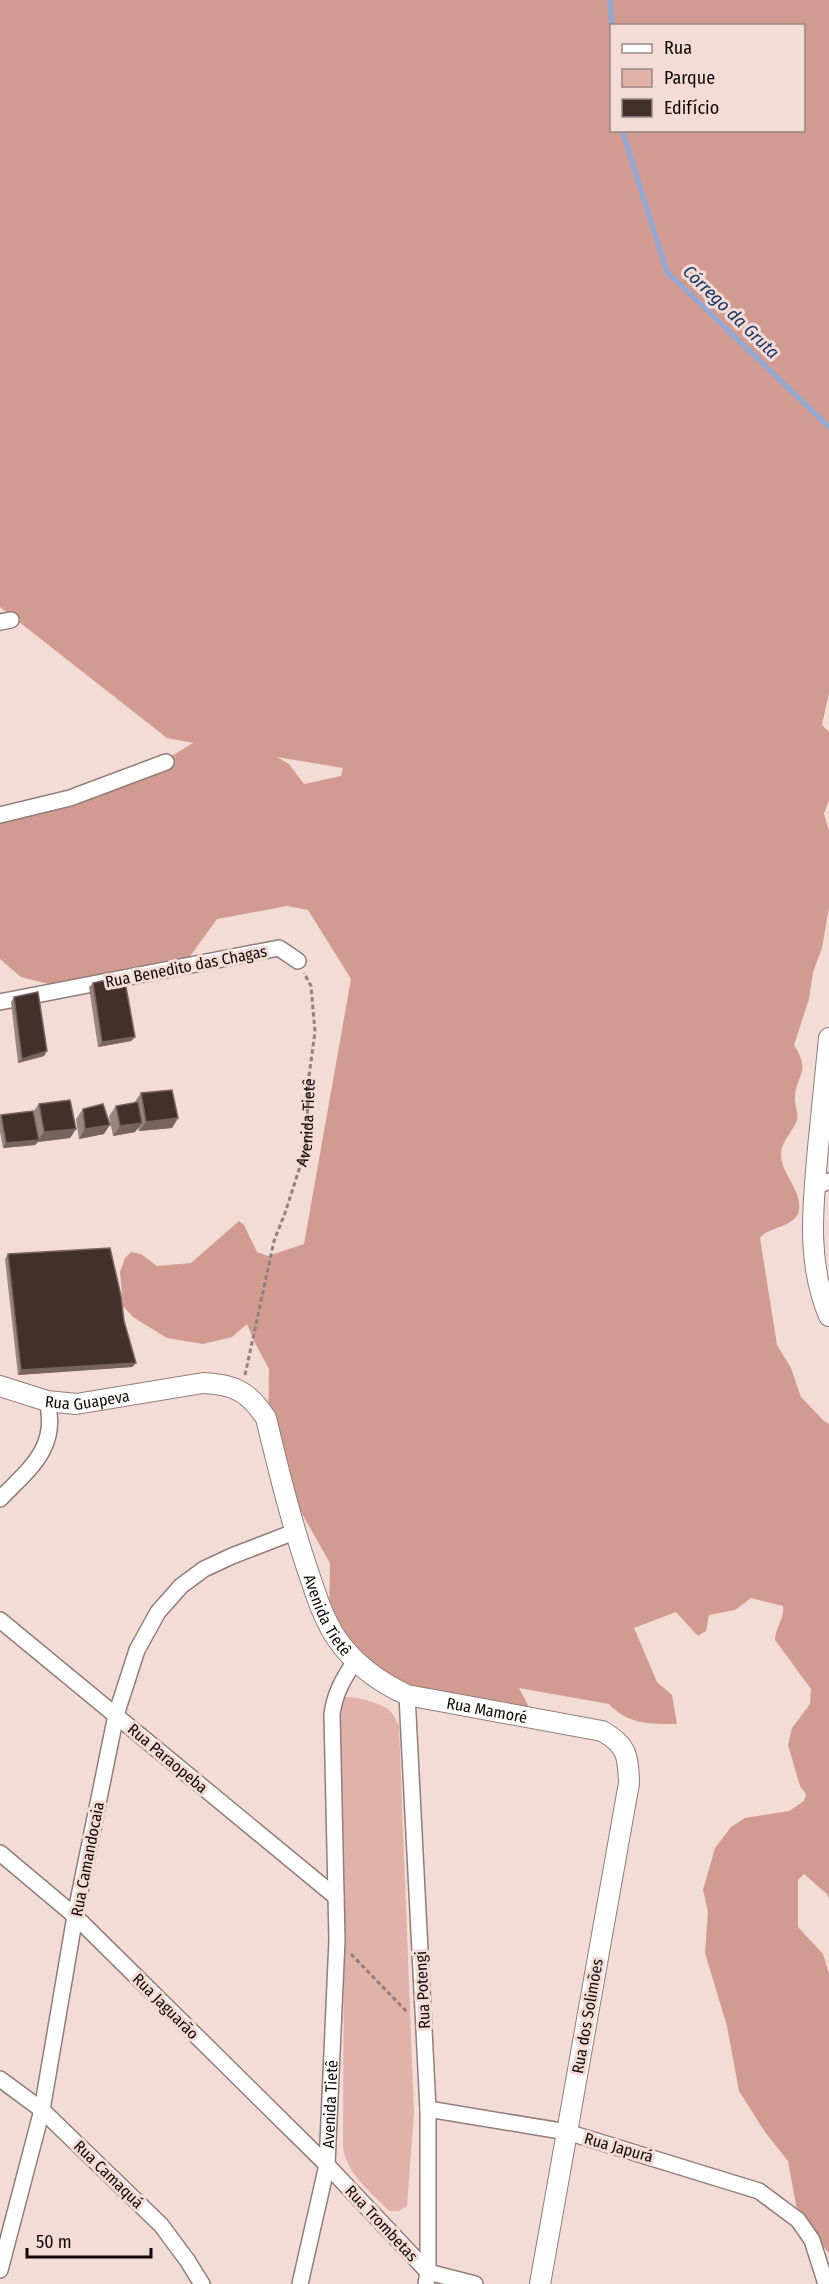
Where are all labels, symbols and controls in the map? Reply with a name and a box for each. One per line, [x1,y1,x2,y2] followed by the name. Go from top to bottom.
[610,24,805,132] legend
[664,37,692,59] text: Rua
[664,67,715,89] text: Parque
[664,97,719,119] text: Edifício
[678,261,784,363] water label: Córrego da Gruta
[104,941,269,991] street label: Rua Benedito das Chagas
[292,1078,319,1169] street label: Avenida Tietê
[44,1386,131,1414] street label: Rua Guapeva
[300,1572,355,1660] street label: Avenida Tietê
[445,1693,529,1727] street label: Rua Mamoré
[124,1720,211,1797] street label: Rua Paraopeba
[67,1800,108,1918] street label: Rua Camandocaia
[411,1951,434,2029] street label: Rua Potengi
[568,1957,607,2075] street label: Rua dos Solimões
[129,1969,203,2043] street label: Rua Jaguarão
[319,2059,342,2149] street label: Avenida Tietê
[582,2129,656,2166] street label: Rua Japurá
[70,2136,148,2212] street label: Rua Camaquá
[341,2181,422,2266] street label: Rua Trombetas
[27,2221,152,2259] scale bar
[36,2231,72,2253] text: 50 m

